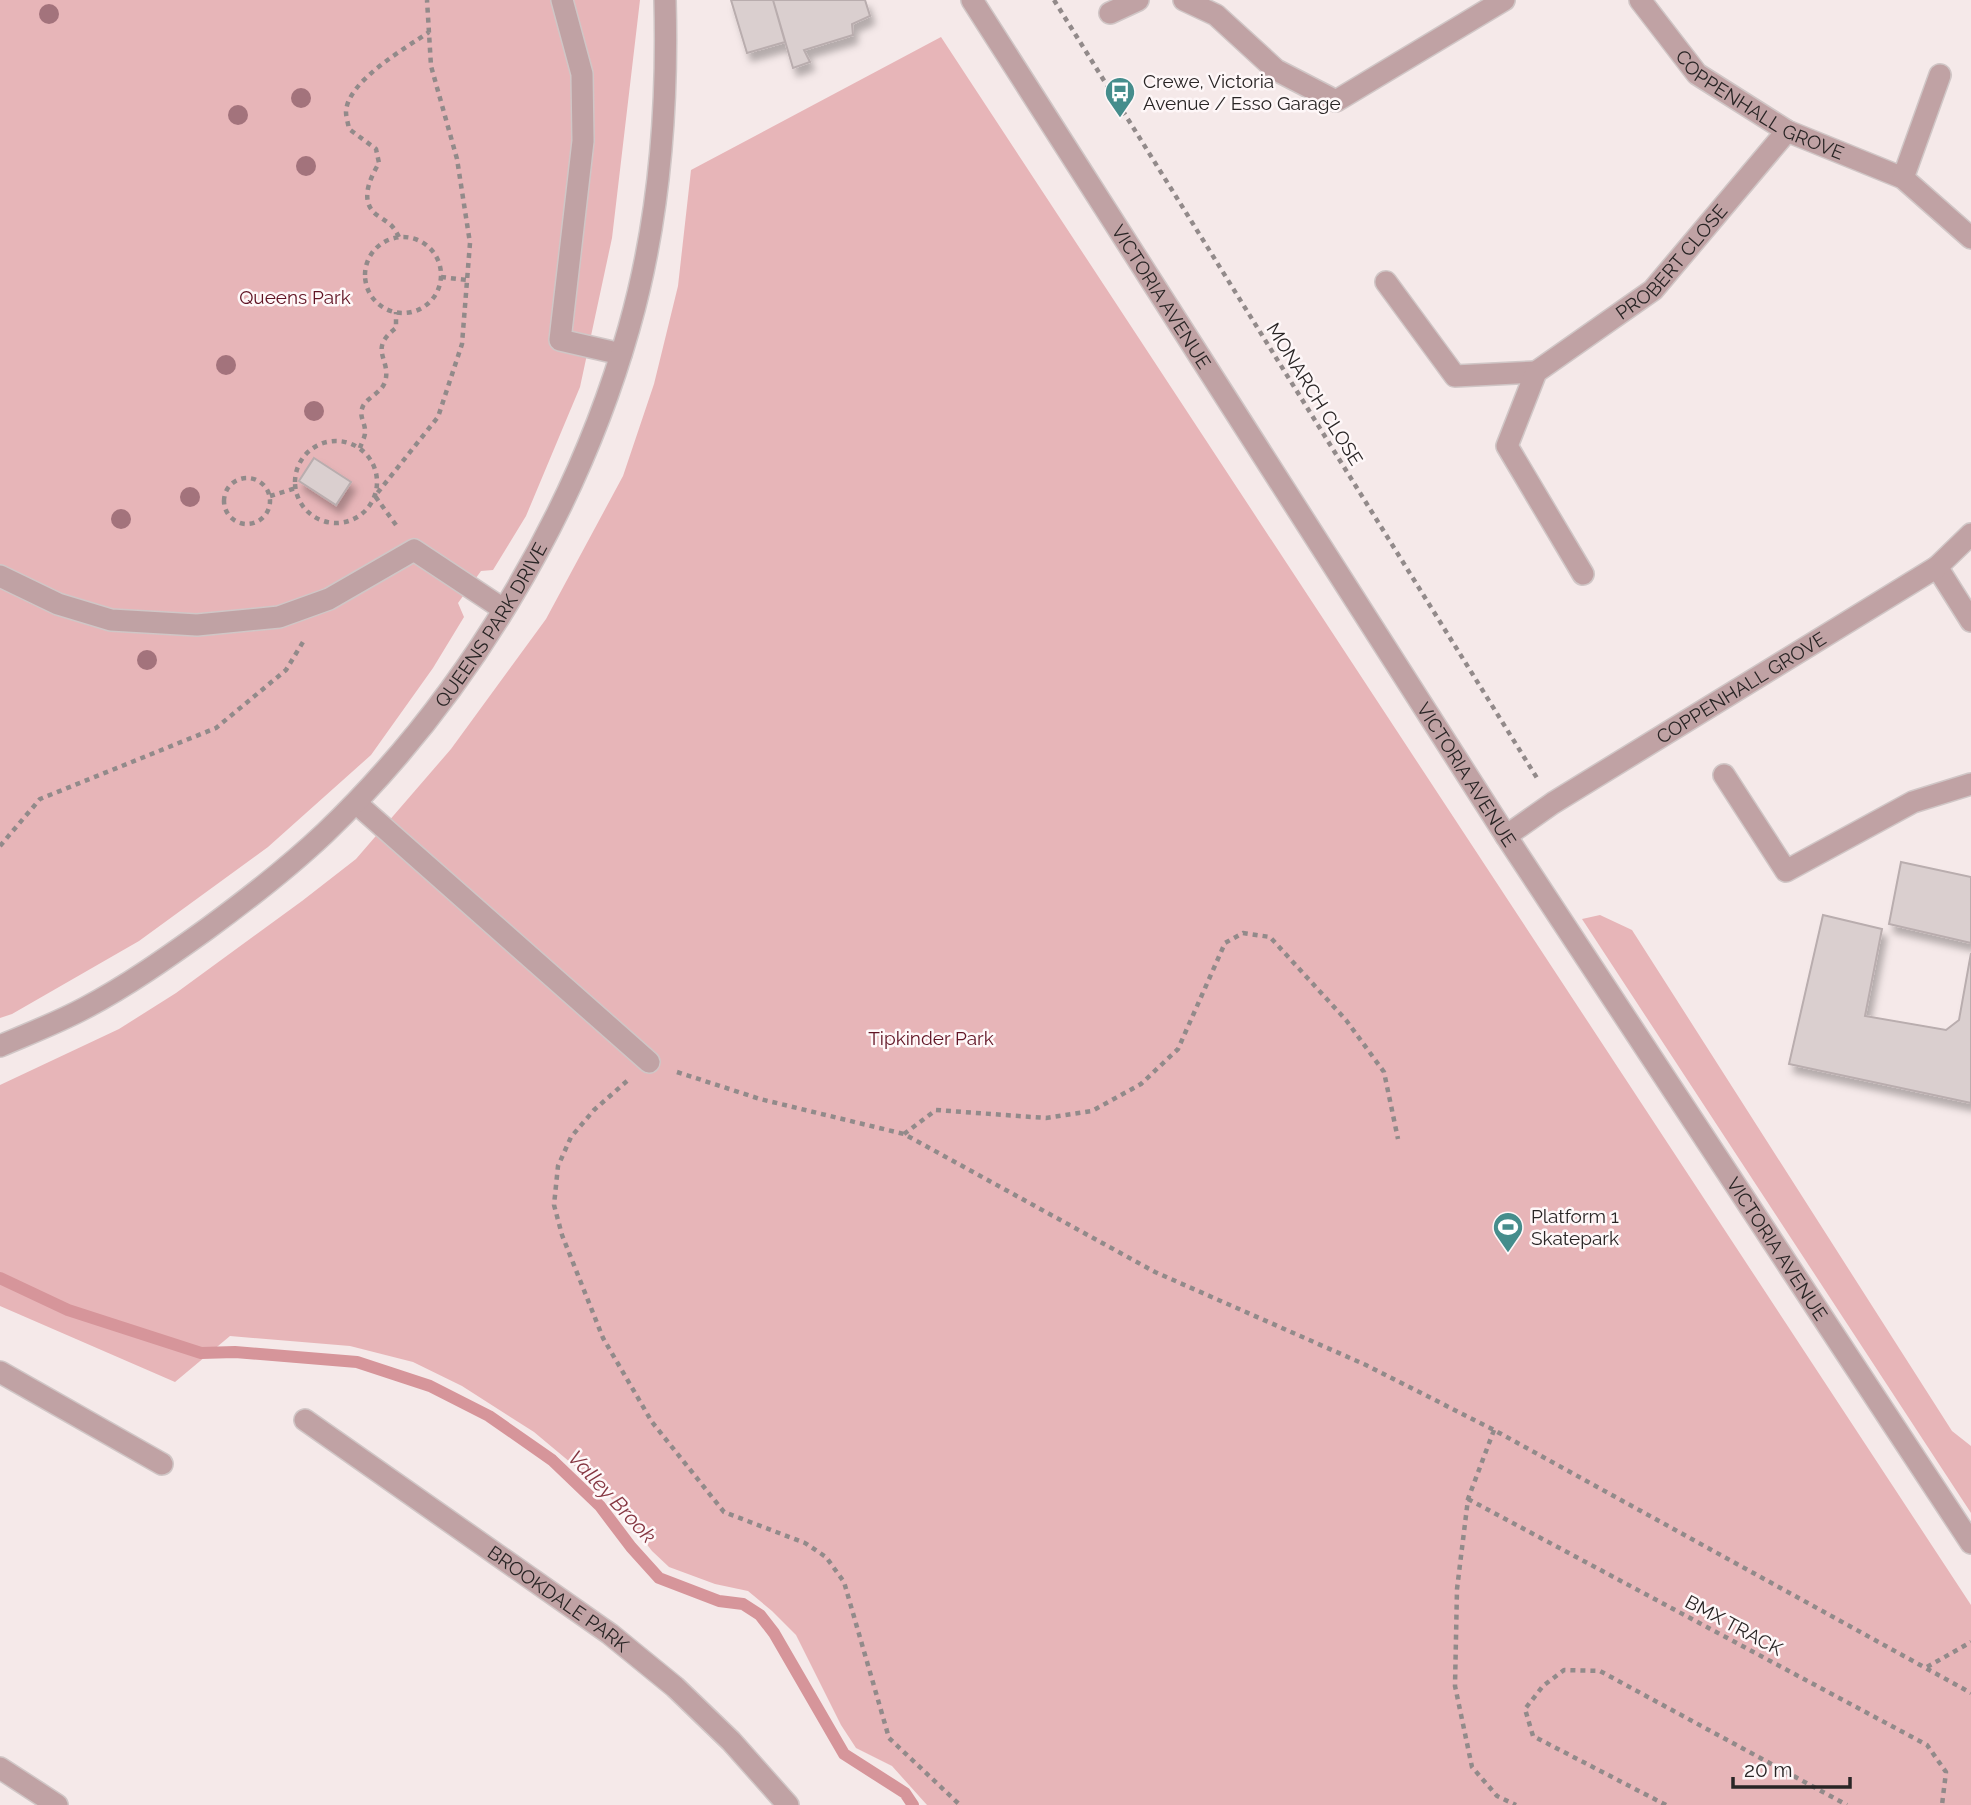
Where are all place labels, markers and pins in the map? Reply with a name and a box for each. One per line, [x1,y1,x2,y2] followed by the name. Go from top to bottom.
[1143,70,1341,114] place label: Crewe, Victoria Avenue / Esso Garage
[1103,75,1137,119] bus stop icon: Crewe, Victoria Avenue / Esso Garage
[1531,1205,1619,1249] place label: Platform 1 Skatepark
[1491,1210,1525,1254] sports icon: Platform 1 Skatepark

